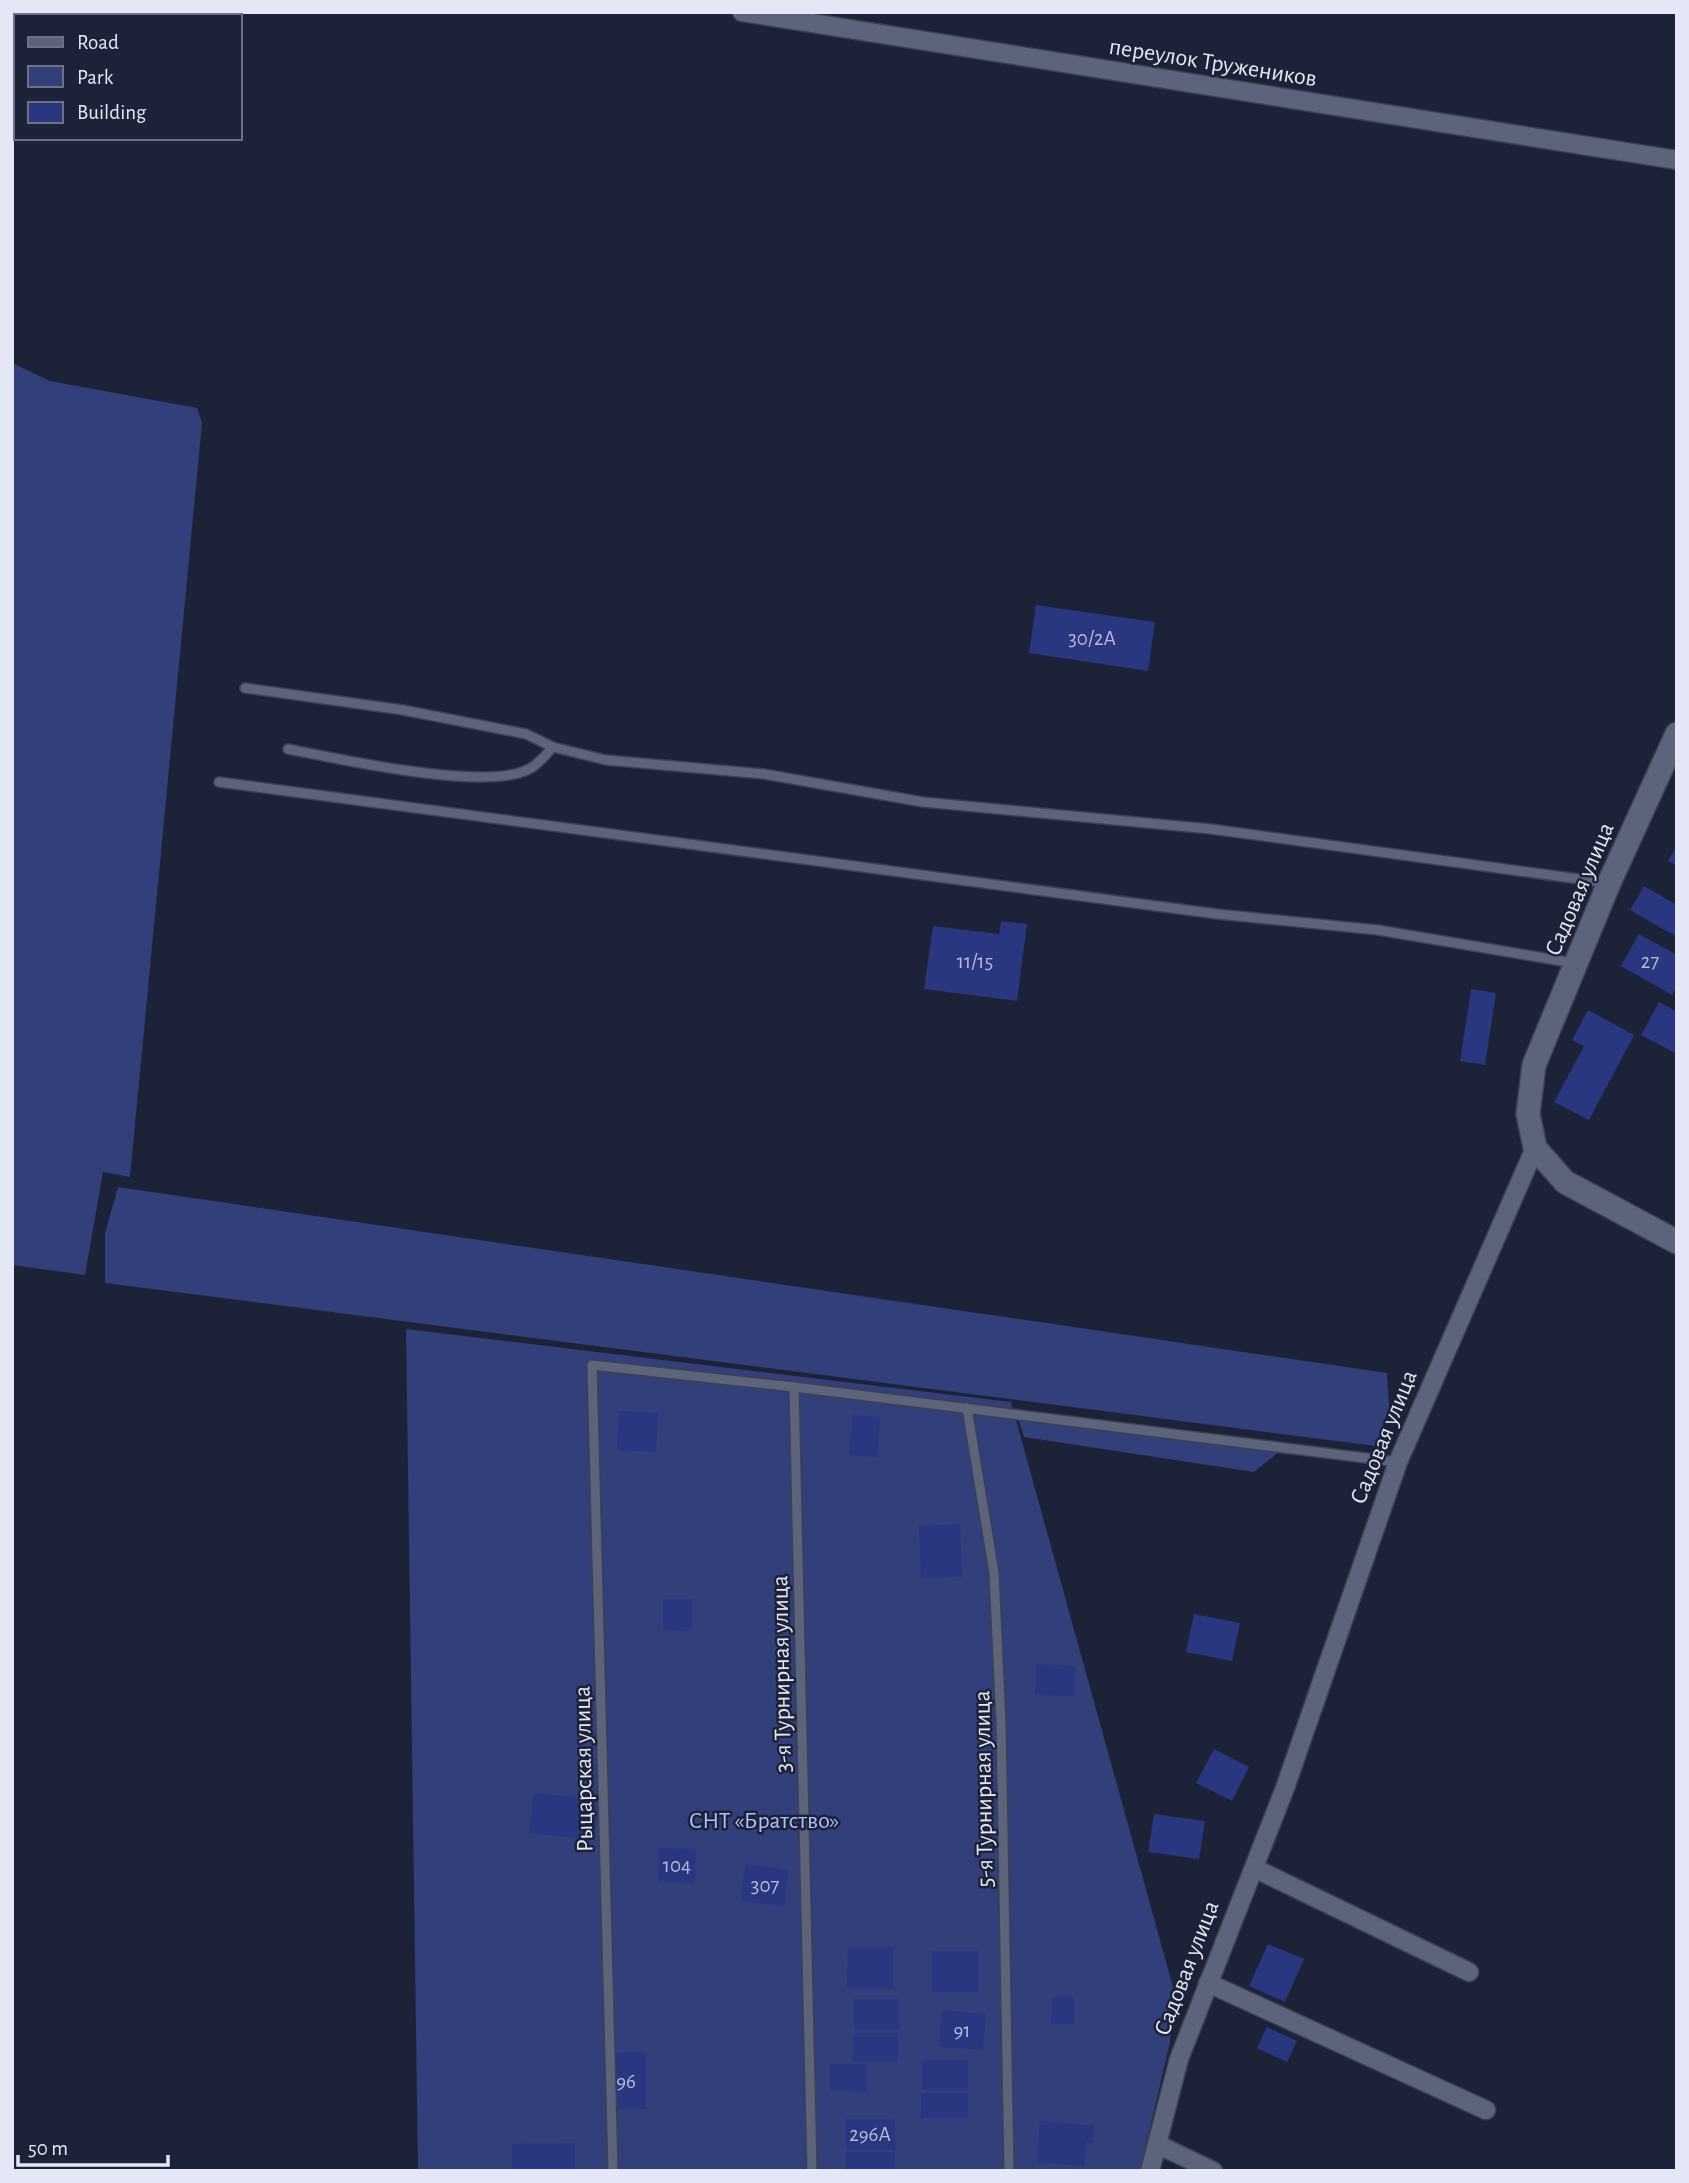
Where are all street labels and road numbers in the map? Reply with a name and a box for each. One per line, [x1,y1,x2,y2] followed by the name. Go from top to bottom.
[1107,35,1319,91] street label: переулок Тружеников
[1541,819,1619,959] street label: Садовая улица
[1346,1367,1422,1508] street label: Садовая улица
[768,1575,796,1773] street label: 3-я Турнирная улица
[571,1686,597,1852] street label: Рыцарская улица
[970,1690,998,1888] street label: 5-я Турнирная улица
[1150,1898,1224,2039] street label: Садовая улица

